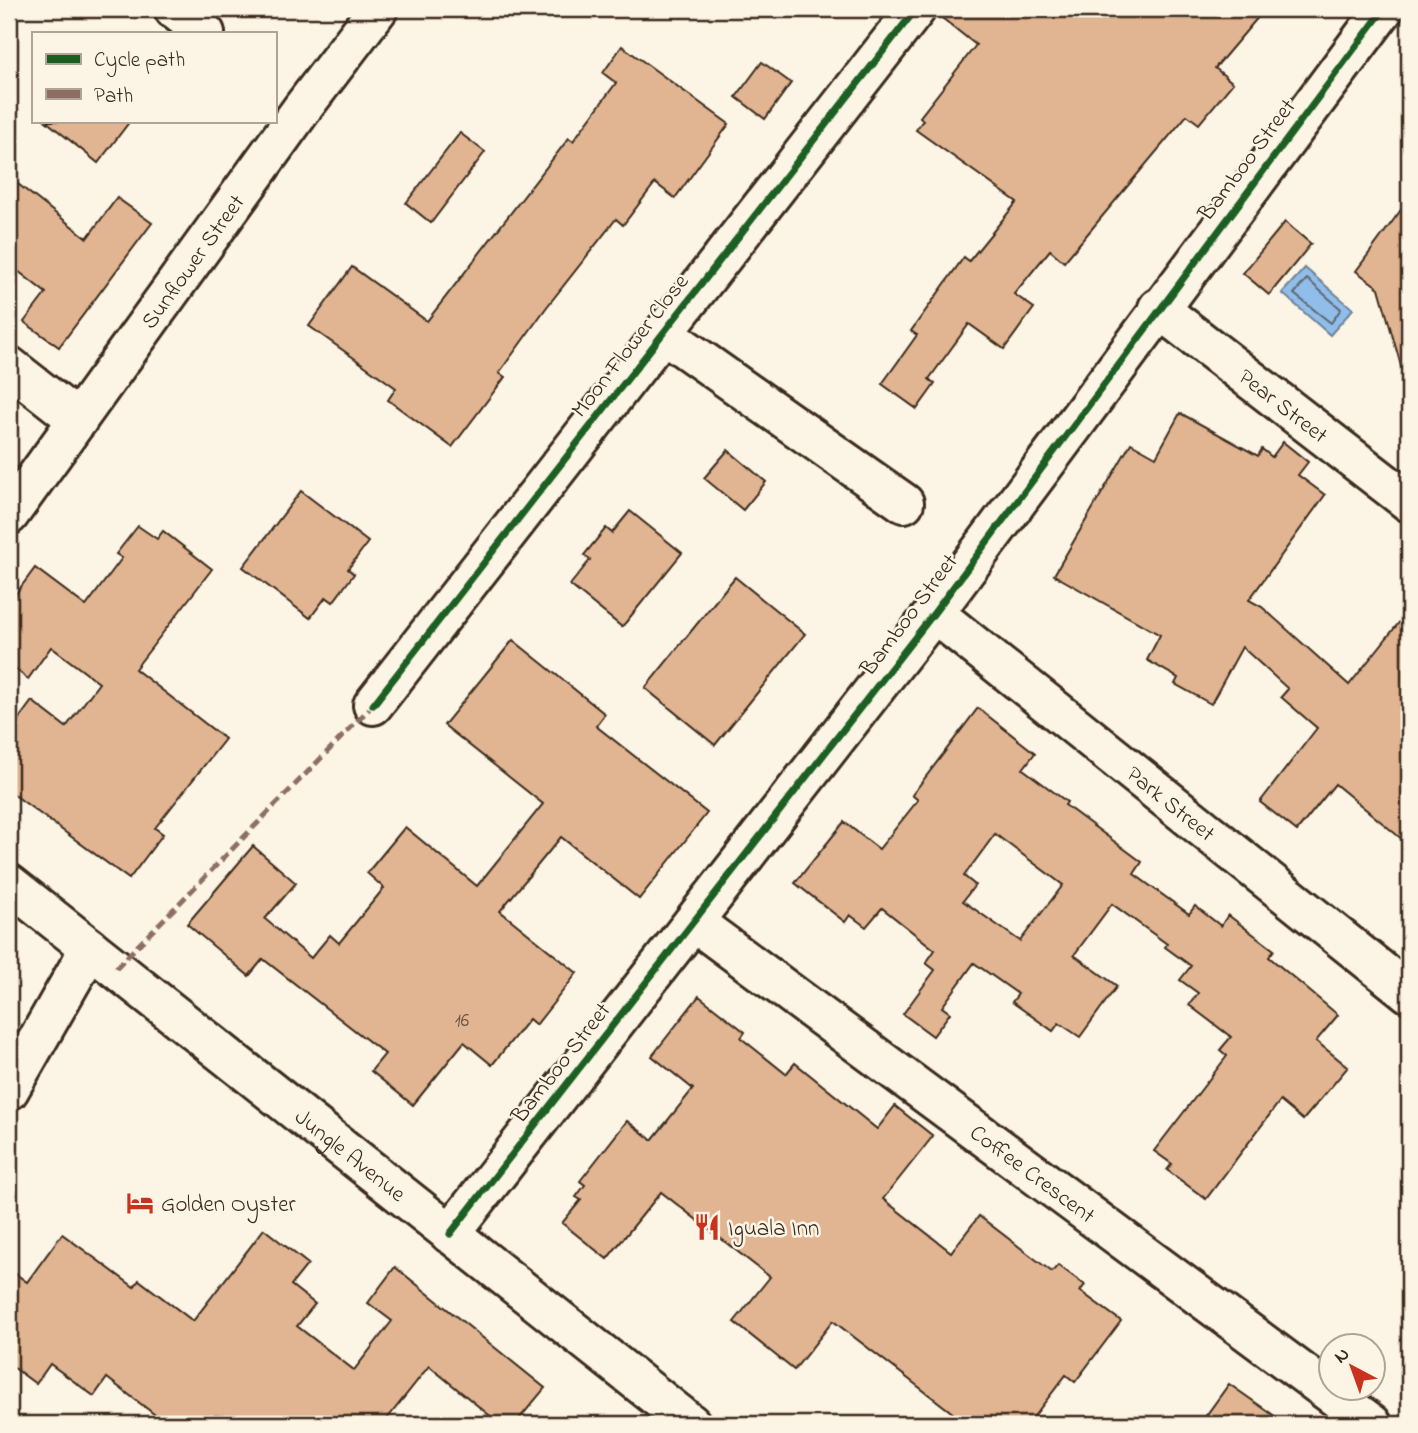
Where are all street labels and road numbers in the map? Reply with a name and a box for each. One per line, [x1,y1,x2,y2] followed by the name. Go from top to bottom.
[1190,92,1305,229] street label: Bamboo Street
[134,188,254,337] street label: Sunflower Street
[564,267,698,425] street label: Moon Flower Close
[1230,362,1334,453] street label: Pear Street
[852,547,967,684] street label: Bamboo Street
[1118,759,1221,851] street label: Park Street
[504,996,620,1132] street label: Bamboo Street
[287,1102,413,1212] street label: Jungle Avenue
[962,1118,1102,1233] street label: Coffee Crescent

